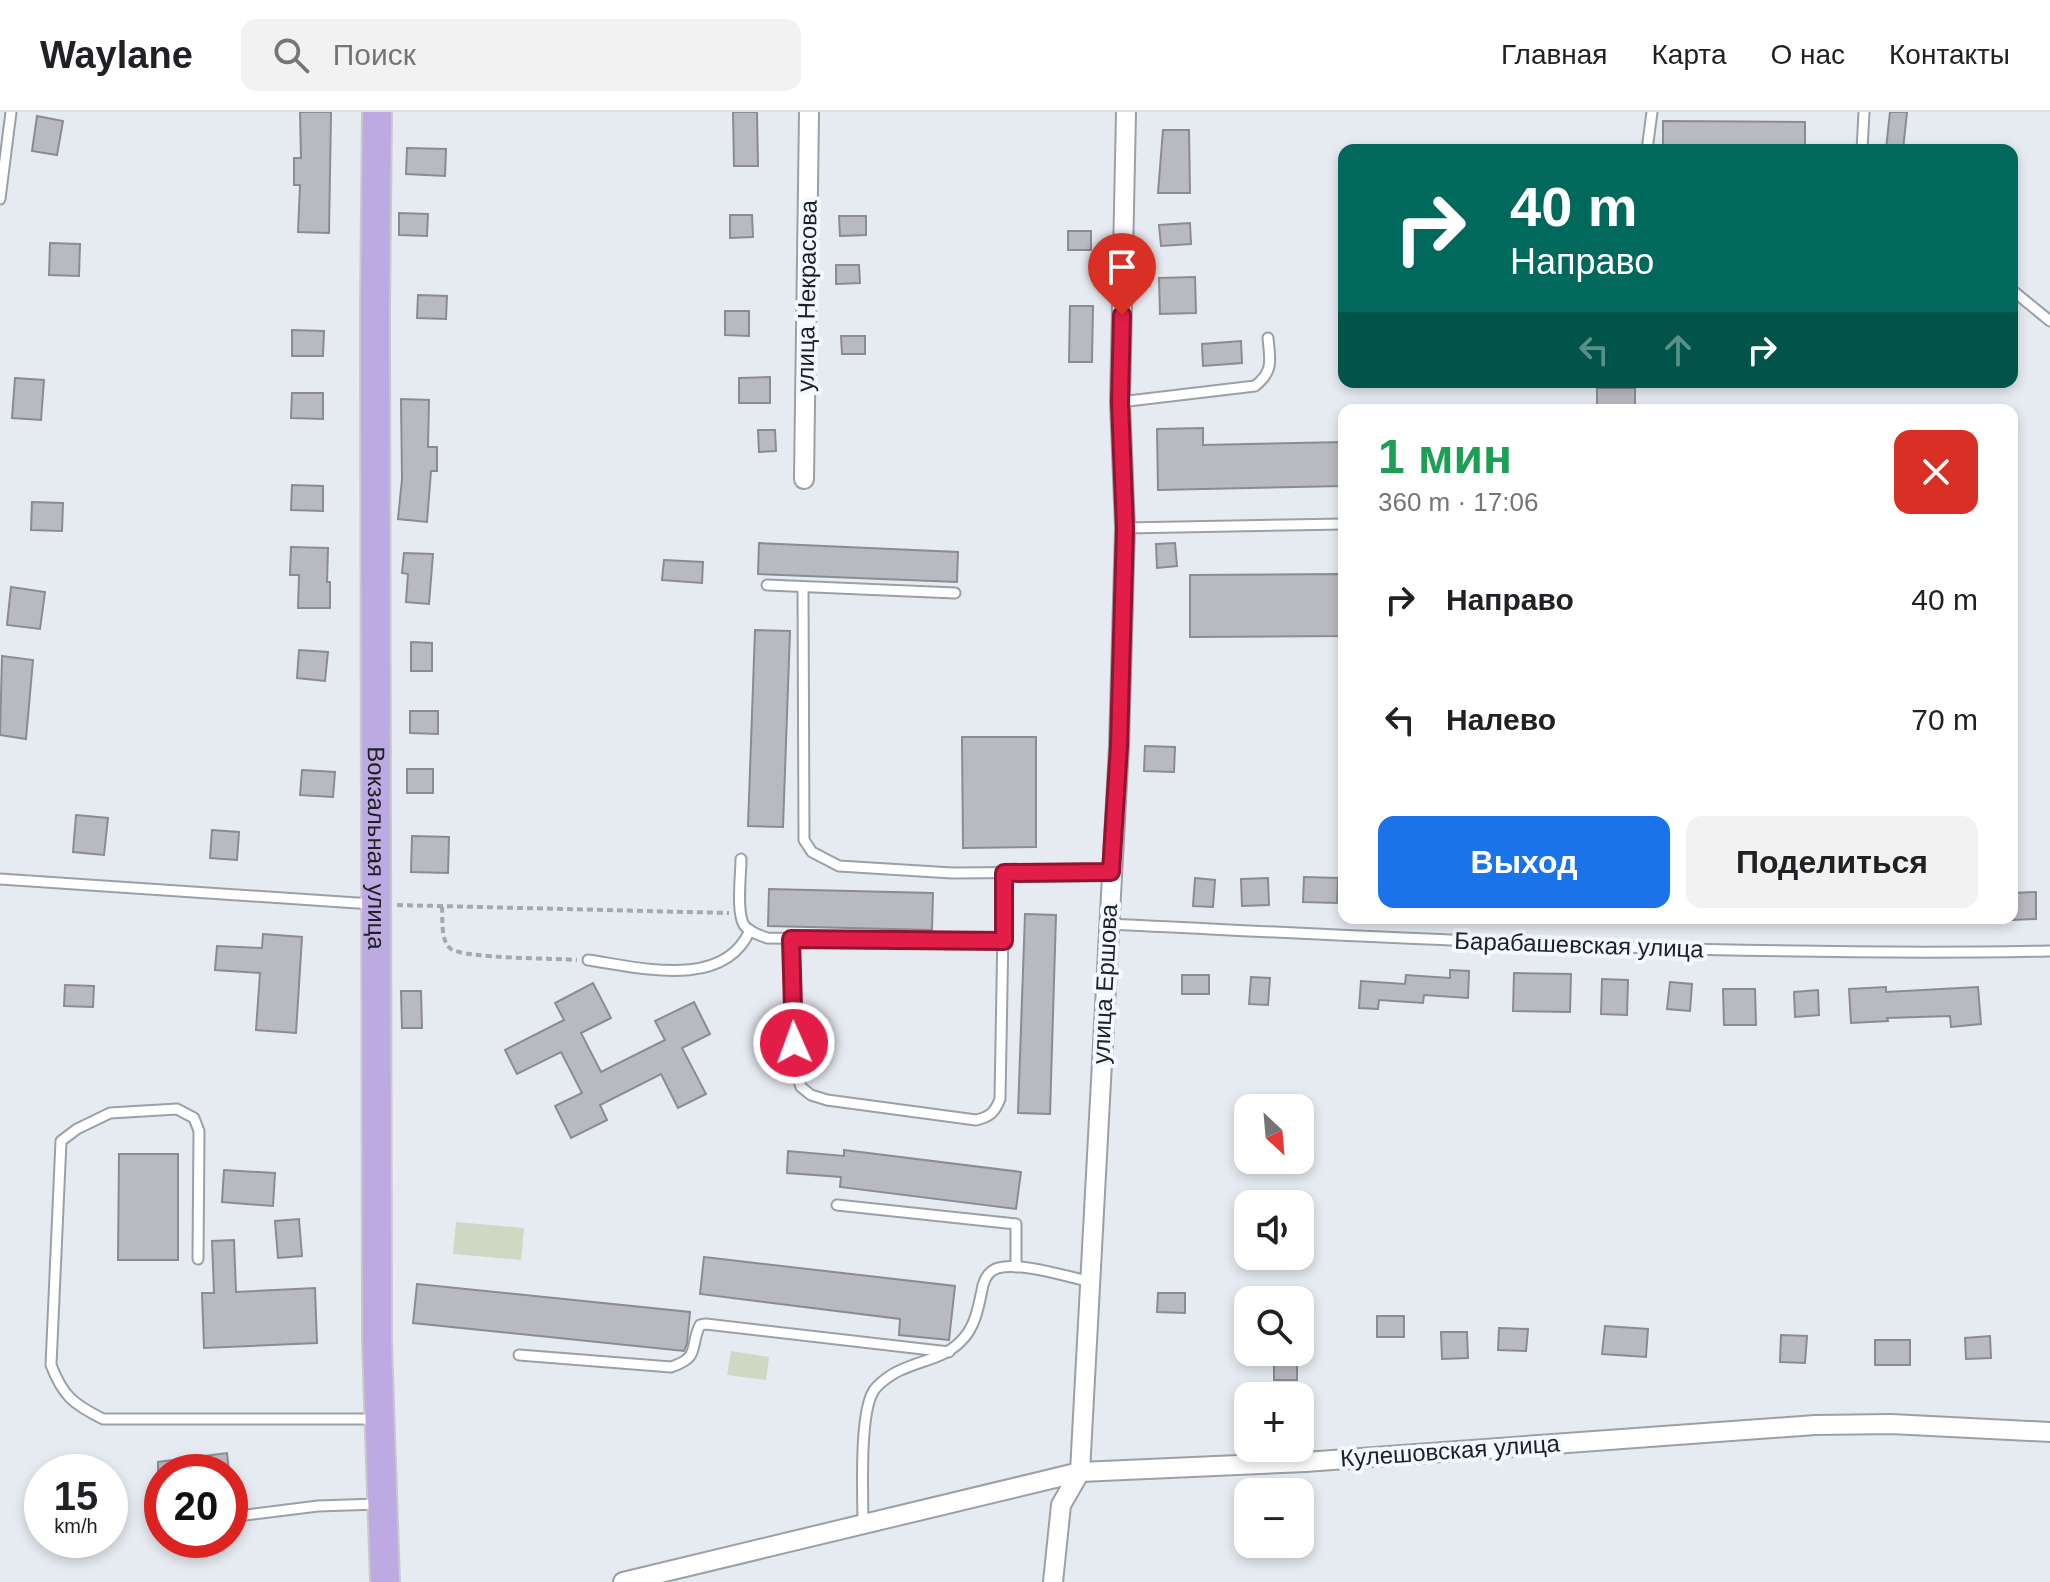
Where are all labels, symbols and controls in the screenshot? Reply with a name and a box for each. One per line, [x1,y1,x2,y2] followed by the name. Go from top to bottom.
[241,19,801,91] search box
[269,33,313,77] icon: search
[40,34,193,76] text: Waylane
[333,38,416,71] text: Поиск
[1501,39,1608,70] text: Главная
[1652,39,1726,70] text: Карта
[1770,39,1845,70] text: О нас
[1889,39,2010,70] text: Контакты
[1510,175,1638,238] text: 40 m
[1378,176,1482,280] icon: right
[791,199,822,392] street label: улица Некрасова
[1088,233,1156,315] pin
[1510,241,1654,282] text: Направо
[1100,245,1144,289] icon: arrive
[1572,328,1616,372] icon: left
[1656,328,1700,372] icon: ahead
[1740,328,1784,372] icon: right
[1378,430,1512,483] text: 1 мин
[1894,430,1978,514] button: close
[1378,487,1538,517] text: 360 m · 17:06
[1378,578,1422,622] icon: right
[1446,583,1574,616] text: Направо
[1911,583,1978,616] text: 40 m
[1378,698,1422,742] icon: left
[1446,703,1556,736] text: Налево
[1911,703,1978,736] text: 70 m
[363,746,390,950] street label: Вокзальная улица
[1378,816,1670,908] button: Выход
[1686,816,1978,908] button: Поделиться
[1087,903,1122,1065] street label: улица Ершова
[1454,927,1705,962] street label: Барабашевская улица
[752,1001,836,1085] position arrow
[1234,1094,1314,1174] north arrow
[1234,1094,1314,1558] map controls
[1234,1190,1314,1270] button: sound
[1234,1286,1314,1366] button: search
[1234,1382,1314,1462] button: +
[1339,1429,1561,1472] street label: Кулешовская улица
[144,1454,248,1558] speed limit sign: 20
[54,1474,98,1518] text: 15
[1234,1478,1314,1558] button: −
[54,1515,98,1537] text: km/h

